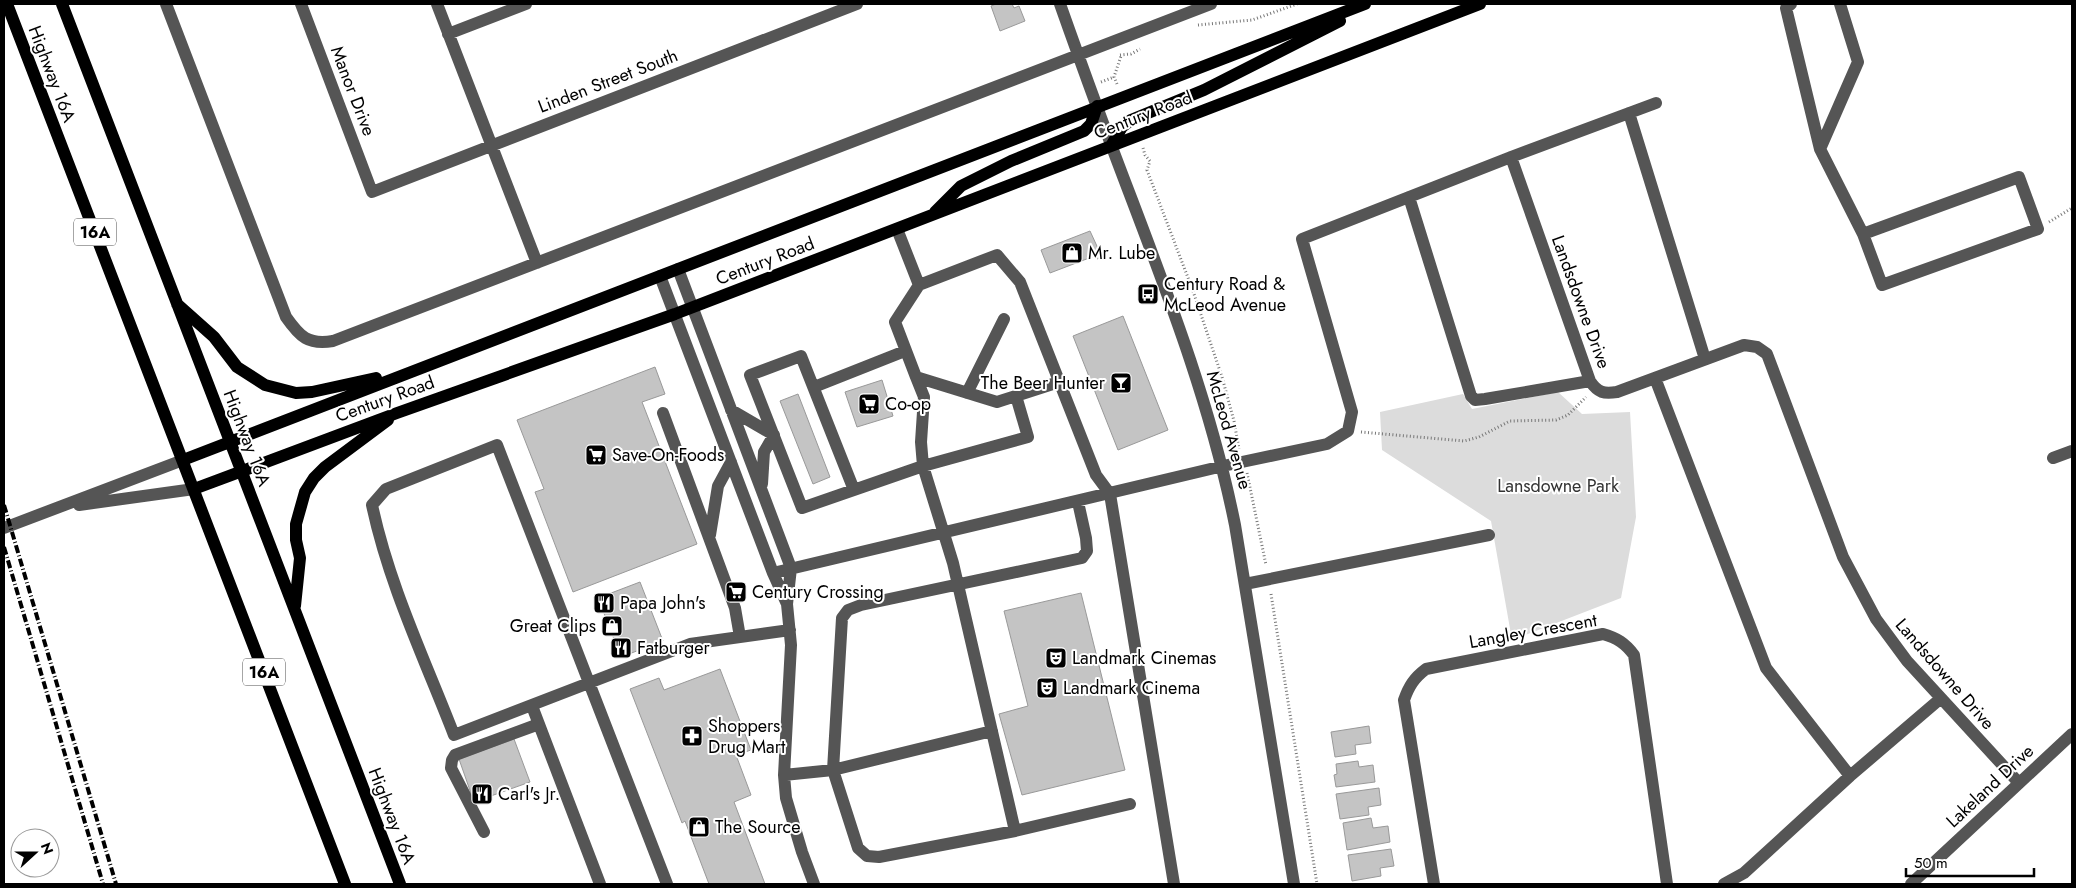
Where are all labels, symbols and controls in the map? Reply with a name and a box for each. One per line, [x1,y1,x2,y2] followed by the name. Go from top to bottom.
[22,22,82,126] street label: Highway 16A
[324,42,382,140] street label: Manor Drive
[534,42,682,120] street label: Linden Street South
[1090,84,1196,146] street label: Century Road
[74,218,116,246] road number: 16A
[712,230,818,292] street label: Century Road
[1545,232,1617,372] street label: Landsdowne Drive
[1088,240,1155,266] place label: Mr. Lube
[1060,241,1084,265] shop icon: Mr. Lube
[1164,271,1286,318] place label: Century Road & McLeod Avenue
[1136,282,1160,306] bus stop icon: Century Road & McLeod Avenue
[1200,368,1258,492] street label: McLeod Avenue
[332,369,438,429] street label: Century Road
[981,370,1106,396] place label: The Beer Hunter
[1109,371,1133,395] bar icon: The Beer Hunter
[217,386,277,490] street label: Highway 16A
[885,391,931,417] place label: Co-op
[857,392,881,416] supermarket icon: Co-op
[612,442,724,468] place label: Save-On-Foods
[584,443,608,467] supermarket icon: Save-On-Foods
[1497,473,1619,499] park label: Lansdowne Park
[752,579,884,605] place label: Century Crossing
[724,580,748,604] supermarket icon: Century Crossing
[620,590,705,616] place label: Papa John's
[592,591,616,615] restaurant icon: Papa John's
[1467,607,1600,655] street label: Langley Crescent
[510,613,596,639] place label: Great Clips
[1889,613,2001,735] street label: Landsdowne Drive
[600,614,624,638] shop icon: Great Clips
[637,635,711,661] place label: Fatburger
[609,636,633,660] restaurant icon: Fatburger
[1072,645,1216,671] place label: Landmark Cinemas
[1044,646,1068,670] theatre icon: Landmark Cinemas
[243,659,285,686] road number: 16A
[1063,675,1200,701] place label: Landmark Cinema
[1035,676,1059,700] theatre icon: Landmark Cinema
[708,713,786,760] place label: Shoppers Drug Mart
[680,724,704,748] pharmacy icon: Shoppers Drug Mart
[1940,738,2040,834] street label: Lakeland Drive
[362,764,422,868] street label: Highway 16A
[498,781,560,807] place label: Carl's Jr.
[470,782,494,806] restaurant icon: Carl's Jr.
[715,814,800,840] place label: The Source
[687,815,711,839] shop icon: The Source
[10,828,60,878] north arrow
[36,840,58,857] text: N
[1906,846,2034,878] scale bar
[1914,852,1948,874] text: 50 m

